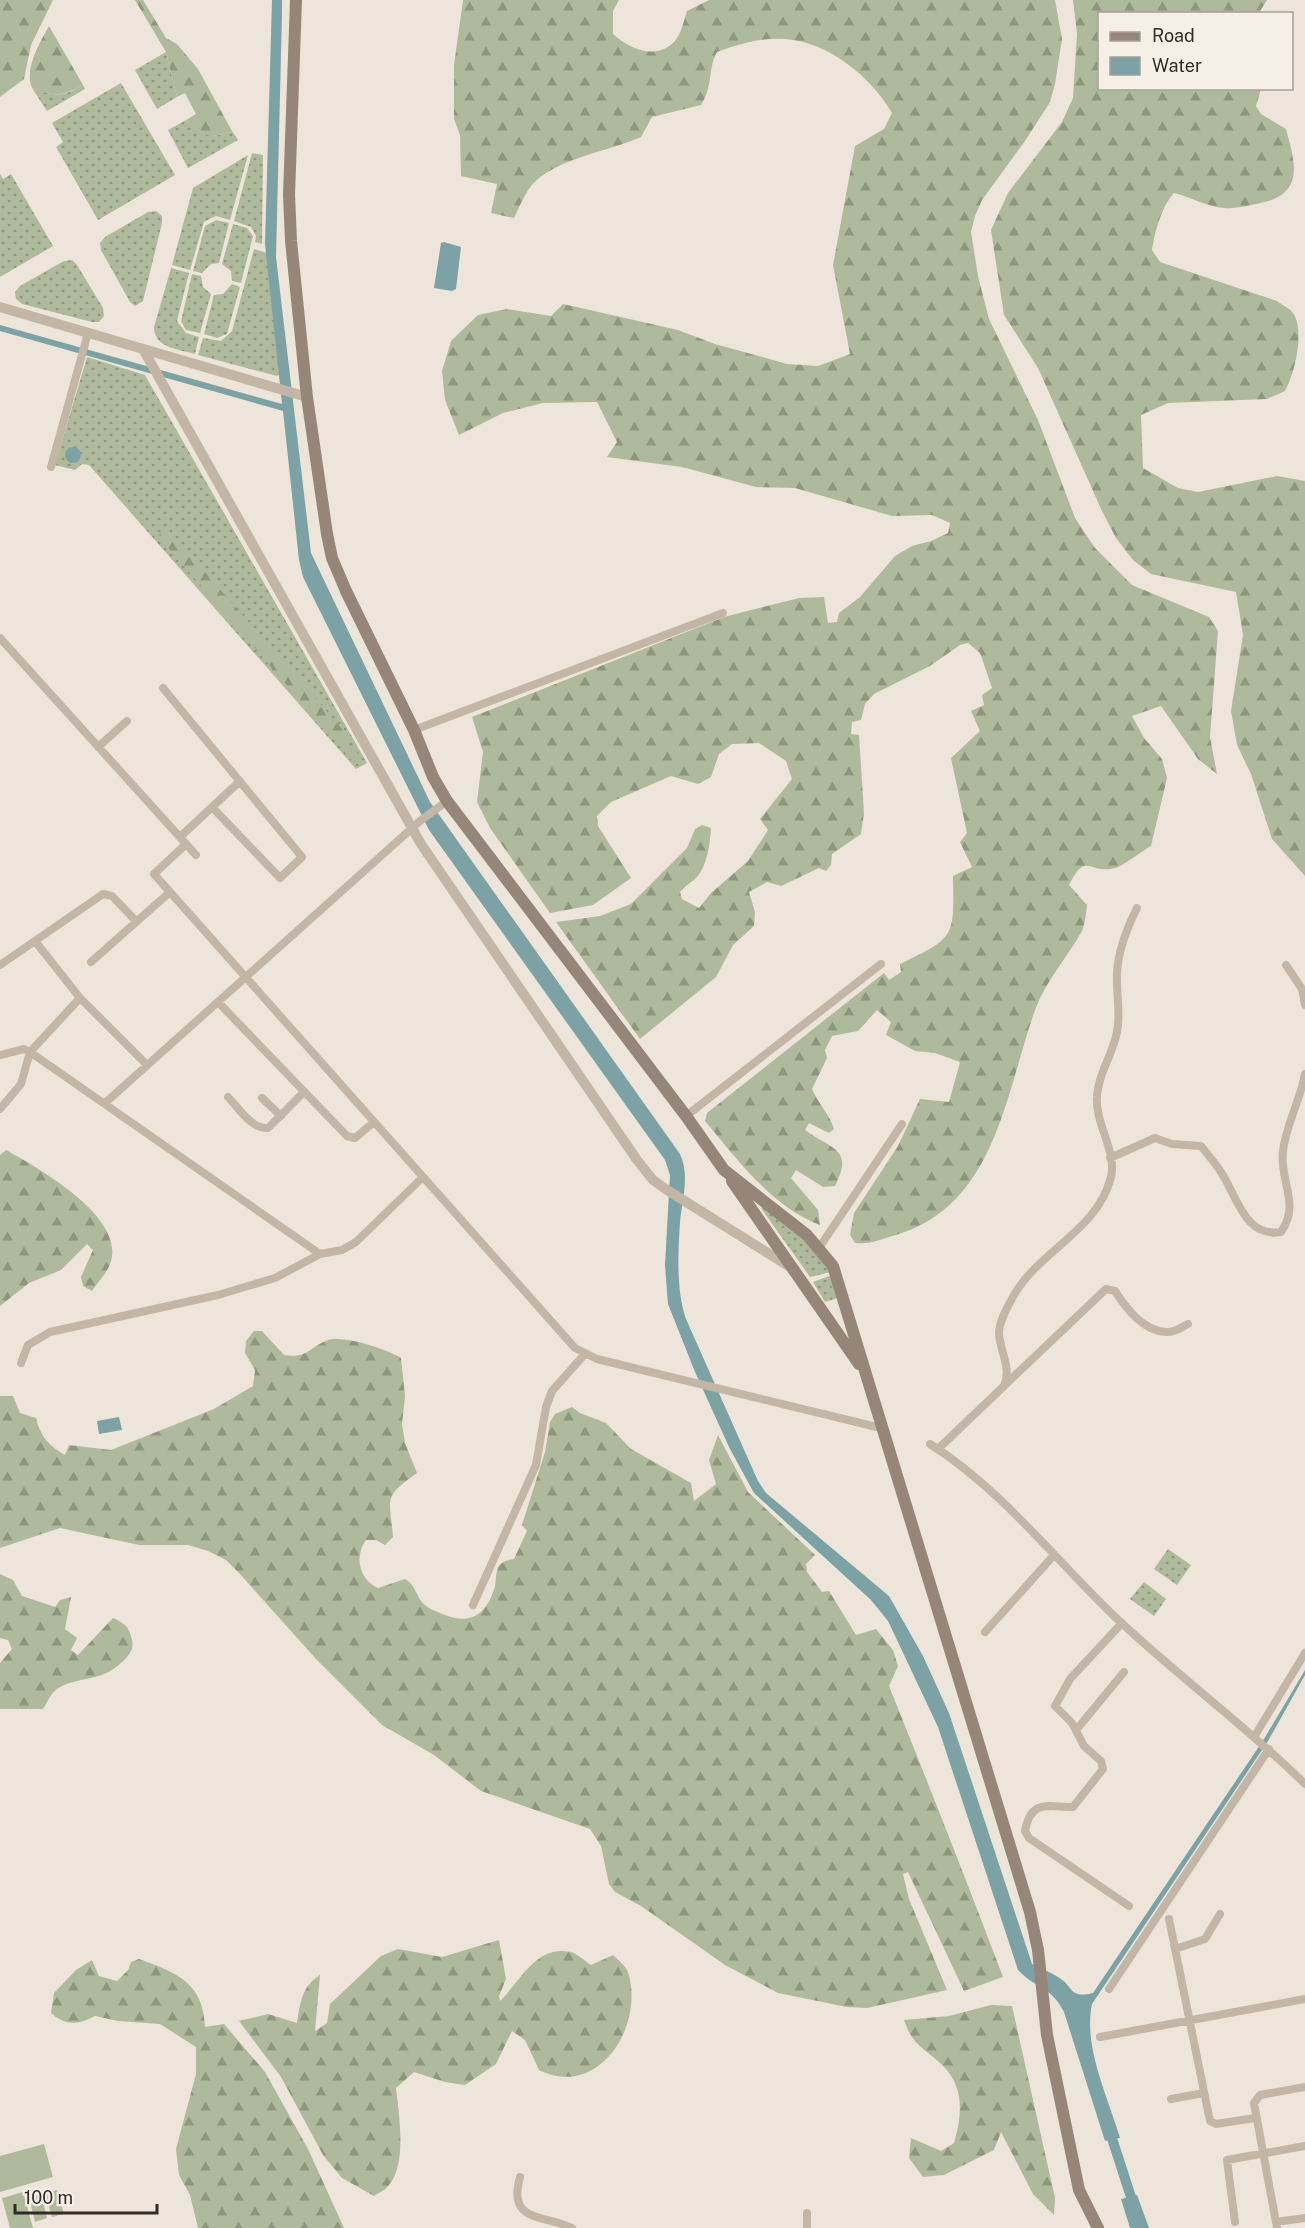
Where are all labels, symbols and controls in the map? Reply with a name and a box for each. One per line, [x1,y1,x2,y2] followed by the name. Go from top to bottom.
[1098,12,1293,90] legend
[1152,25,1195,46] text: Road
[1152,55,1202,76] text: Water
[15,2177,158,2215] scale bar
[24,2187,73,2208] text: 100 m

